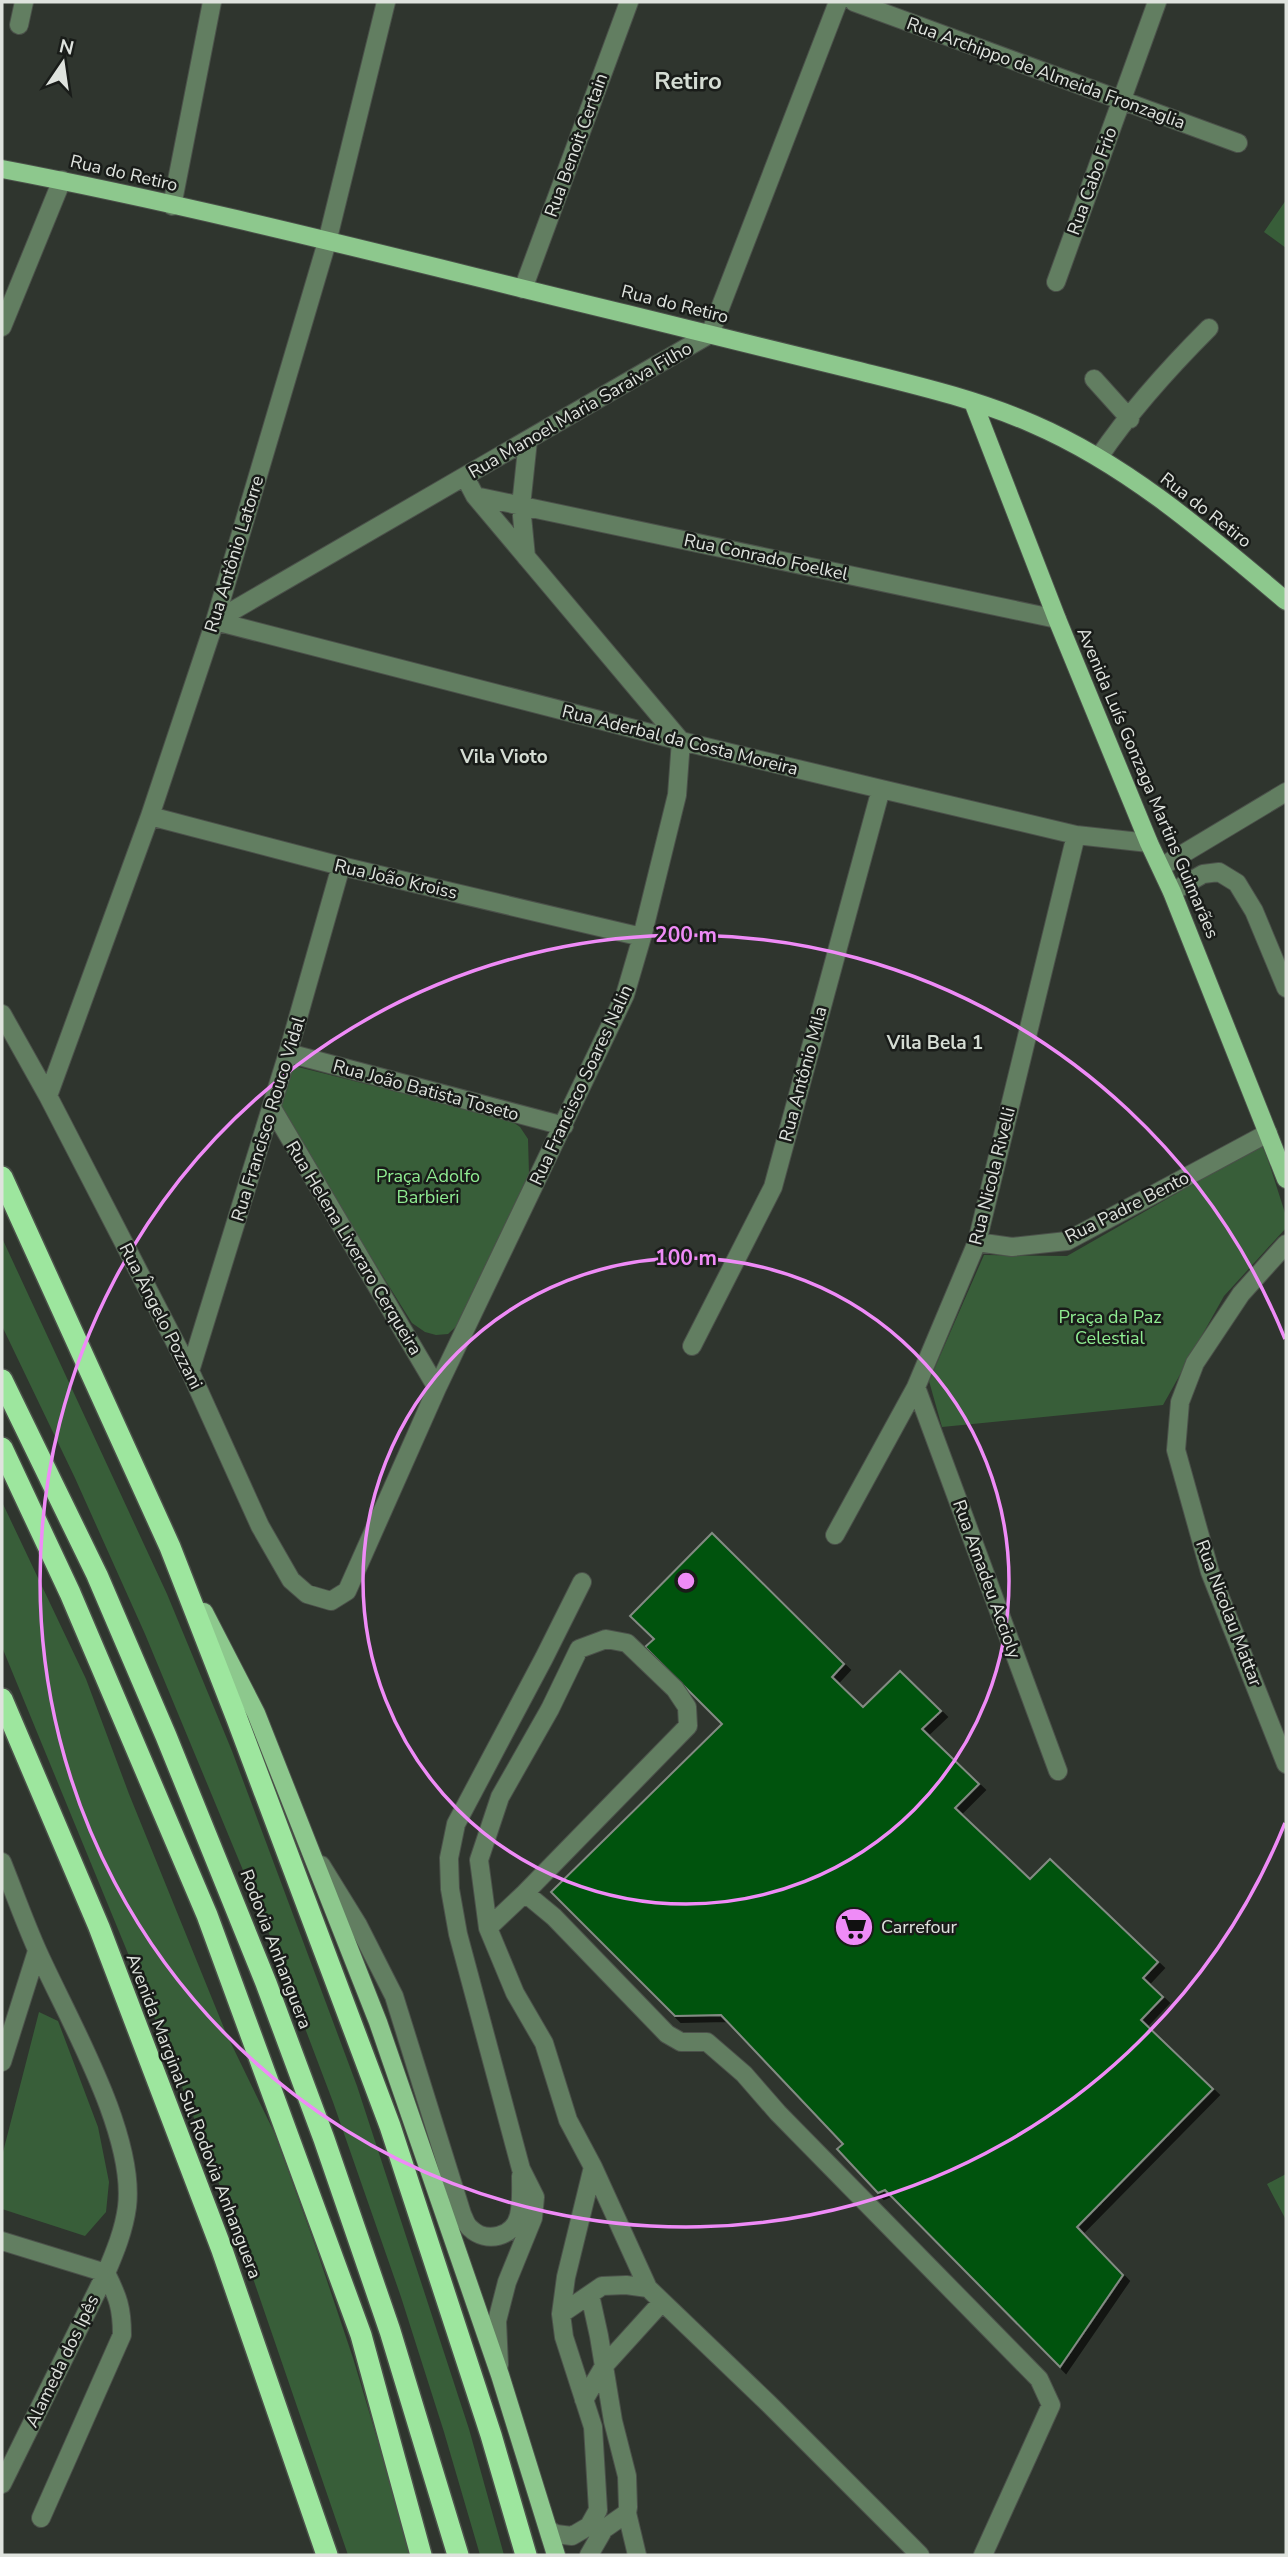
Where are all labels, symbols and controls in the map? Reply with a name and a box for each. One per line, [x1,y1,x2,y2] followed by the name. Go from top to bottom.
[903,11,1189,135] street label: Rua Archippo de Almeida Fronzaglia
[28,28,98,98] north arrow
[57,33,76,62] text: N
[654,65,722,97] district label: Retiro
[539,70,613,220] street label: Rua Benoit Certain
[1061,124,1123,238] street label: Rua Cabo Frio
[68,149,180,197] street label: Rua do Retiro
[619,279,731,329] street label: Rua do Retiro
[464,336,696,484] street label: Rua Manoel Maria Saraiva Filho
[1155,467,1257,553] street label: Rua do Retiro
[199,473,269,635] street label: Rua Antônio Latorre
[682,528,851,586] street label: Rua Conrado Foelkel
[1071,624,1225,942] street label: Avenida Luís Gonzaga Martins Guimarães
[559,699,801,781] street label: Rua Aderbal da Costa Moreira
[459,744,548,770] district label: Vila Vioto
[332,853,460,905] street label: Rua João Kroiss
[655,921,717,949] text: 200 m
[524,981,638,1189] street label: Rua Francisco Soares Nalin
[773,1004,833,1144] street label: Rua Antônio Mila
[225,1013,311,1224] street label: Rua Francisco Rouco Vidal
[886,1030,983,1056] district label: Vila Bela 1
[330,1054,522,1126] street label: Rua João Batista Toseto
[963,1105,1021,1247] street label: Rua Nicola Rivelli
[280,1136,428,1360] street label: Rua Helena Liveraro Cerqueira
[376,1164,480,1209] park label: Praça Adolfo Barbieri
[1061,1165,1193,1249] street label: Rua Padre Bento
[114,1239,208,1393] street label: Rua Ângelo Pozzani
[655,1244,717,1272] text: 100 m
[1058,1305,1162,1350] park label: Praça da Paz Celestial
[947,1496,1027,1662] street label: Rua Amadeu Accioly
[1190,1536,1268,1690] street label: Rua Nicolau Mattar
[674,1569,698,1593] centre of rings
[234,1866,318,2032] street label: Rodovia Anhanguera
[833,1906,875,1948] supermarket icon: Carrefour
[881,1915,958,1939] place label: Carrefour
[121,1950,267,2282] street label: Avenida Marginal Sul Rodovia Anhanguera
[19,2291,105,2431] street label: Alameda dos Ipês

